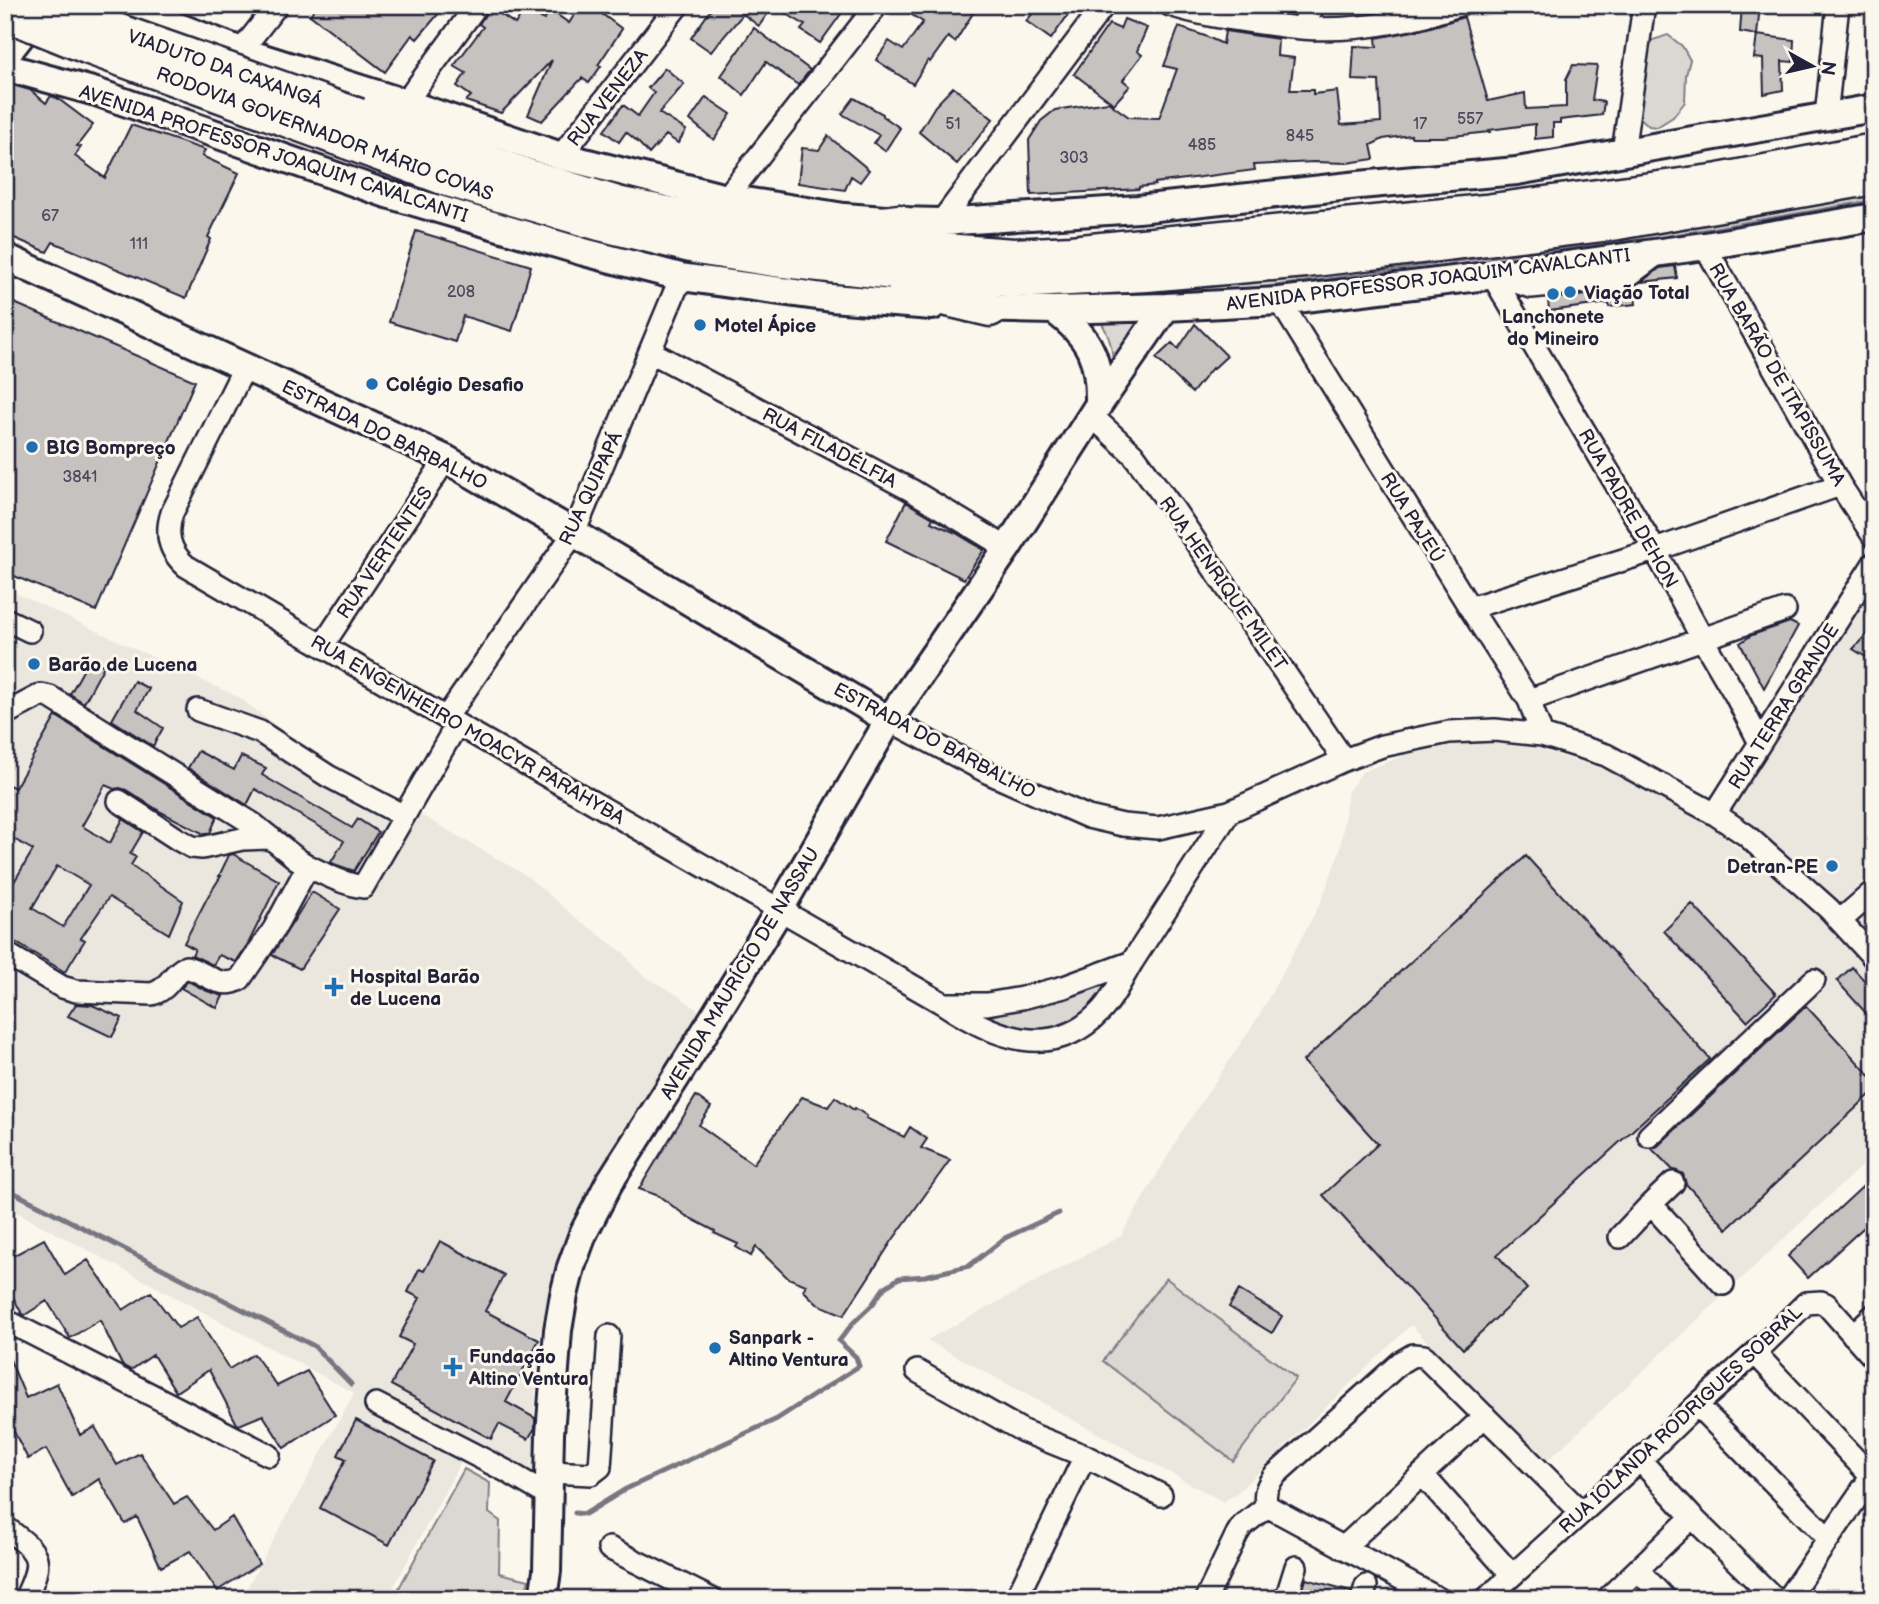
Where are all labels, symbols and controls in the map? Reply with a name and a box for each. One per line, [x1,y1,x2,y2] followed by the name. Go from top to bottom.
[124,24,325,114] street label: VIADUTO DA CAXANGÁ
[1778,32,1848,102] north arrow
[563,44,654,151] street label: RUA VENEZA
[1815,59,1840,77] text: N
[153,62,496,206] street label: RODOVIA GOVERNADOR MÁRIO COVAS
[77,81,471,228] street label: AVENIDA PROFESSOR JOAQUIM CAVALCANTI
[1457,110,1483,129] house number: 557
[945,115,961,134] house number: 51
[1413,115,1427,134] house number: 17
[1286,127,1314,146] house number: 845
[1188,136,1216,155] house number: 485
[1059,149,1089,168] house number: 303
[41,207,59,226] house number: 67
[130,235,148,254] house number: 111
[1225,244,1632,317] street label: AVENIDA PROFESSOR JOAQUIM CAVALCANTI
[1703,259,1850,491] street label: RUA BARÃO DE ITAPISSUMA
[1584,282,1690,305] place label: Viação Total
[447,283,475,302] house number: 208
[1562,284,1578,300] marker: Viação Total
[1545,286,1561,302] marker: Lanchonete do Mineiro
[1502,306,1604,351] place label: Lanchonete do Mineiro
[714,313,816,338] place label: Motel Ápice
[692,317,708,333] marker: Motel Ápice
[386,374,524,397] place label: Colégio Desafio
[278,376,491,495] street label: ESTRADA DO BARBALHO
[364,376,380,392] marker: Colégio Desafio
[758,402,901,494] street label: RUA FILADÉLFIA
[1573,425,1683,592] street label: RUA PADRE DEHON
[554,427,628,549] street label: RUA QUIPAPÁ
[46,437,176,460] place label: BIG Bompreço
[24,439,40,455] marker: BIG Bompreço
[62,468,98,487] house number: 3841
[1375,468,1449,567] street label: RUA PAJEÚ
[333,482,438,623] street label: RUA VERTENTES
[1154,492,1292,676] street label: RUA HENRIQUE MILET
[1724,620,1845,794] street label: RUA TERRA GRANDE
[306,631,629,830] street label: RUA ENGENHEIRO MOACYR PARAHYBA
[48,654,197,677] place label: Barão de Lucena
[26,656,42,672] marker: Barão de Lucena
[829,678,1039,804] street label: ESTRADA DO BARBALHO
[655,843,825,1104] street label: AVENIDA MAURÍCIO DE NASSAU
[1727,856,1818,879] place label: Detran-PE
[1824,858,1840,874] marker: Detran-PE
[350,966,480,1011] place label: Hospital Barão de Lucena
[324,977,344,997] marker: Hospital Barão de Lucena
[1555,1301,1807,1539] street label: RUA IOLANDA RODRIGUES SOBRAL
[728,1327,849,1372] place label: Sanpark - Altino Ventura
[707,1340,723,1356] marker: Sanpark - Altino Ventura
[468,1346,589,1391] place label: Fundação Altino Ventura
[443,1357,463,1377] marker: Fundação Altino Ventura

